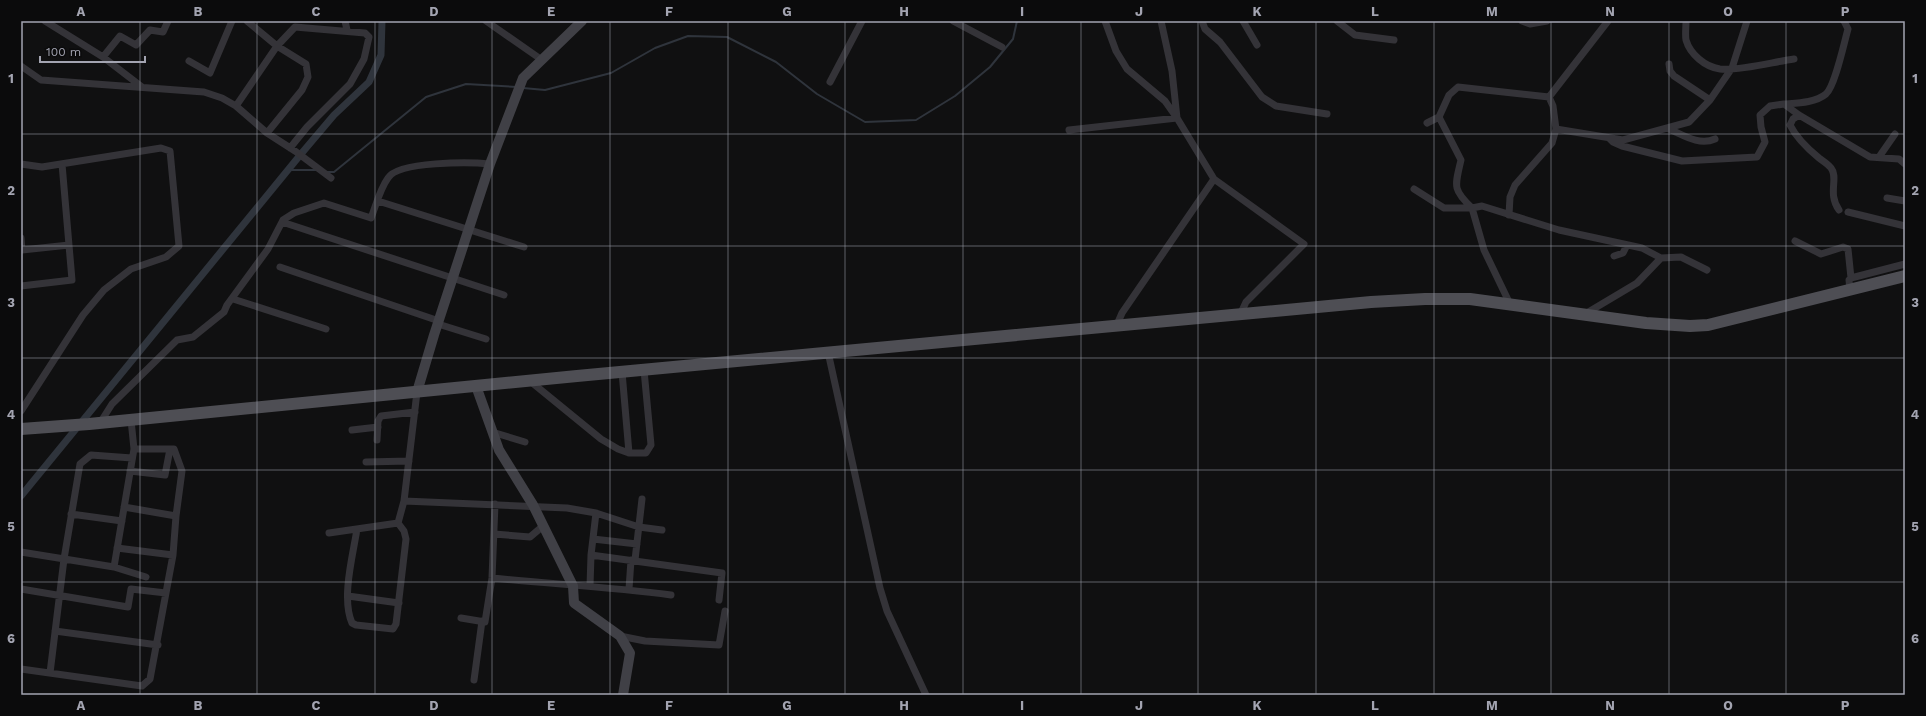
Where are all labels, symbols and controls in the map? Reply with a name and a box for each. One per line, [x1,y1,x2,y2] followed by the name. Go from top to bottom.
[77,4,86,19] text: A
[194,4,203,19] text: B
[312,4,321,19] text: C
[429,4,439,19] text: D
[547,4,555,19] text: E
[665,4,673,19] text: F
[782,4,792,19] text: G
[899,4,909,19] text: H
[1020,4,1024,19] text: I
[1135,4,1143,19] text: J
[1252,4,1262,19] text: K
[1371,4,1379,19] text: L
[1486,4,1498,19] text: M
[1605,4,1615,19] text: N
[1723,4,1733,19] text: O
[1841,4,1850,19] text: P
[40,38,145,64] scale bar
[46,45,81,59] text: 100 m
[8,71,14,86] text: 1
[1912,71,1918,86] text: 1
[7,183,15,198] text: 2
[1911,183,1919,198] text: 2
[7,295,15,310] text: 3
[1911,295,1919,310] text: 3
[7,407,16,422] text: 4
[1911,407,1920,422] text: 4
[7,519,15,534] text: 5
[1911,519,1919,534] text: 5
[7,631,15,646] text: 6
[1911,631,1919,646] text: 6
[77,698,86,713] text: A
[194,698,203,713] text: B
[312,698,321,713] text: C
[429,698,439,713] text: D
[547,698,555,713] text: E
[665,698,673,713] text: F
[782,698,792,713] text: G
[899,698,909,713] text: H
[1020,698,1024,713] text: I
[1135,698,1143,713] text: J
[1252,698,1262,713] text: K
[1371,698,1379,713] text: L
[1486,698,1498,713] text: M
[1605,698,1615,713] text: N
[1723,698,1733,713] text: O
[1841,698,1850,713] text: P

